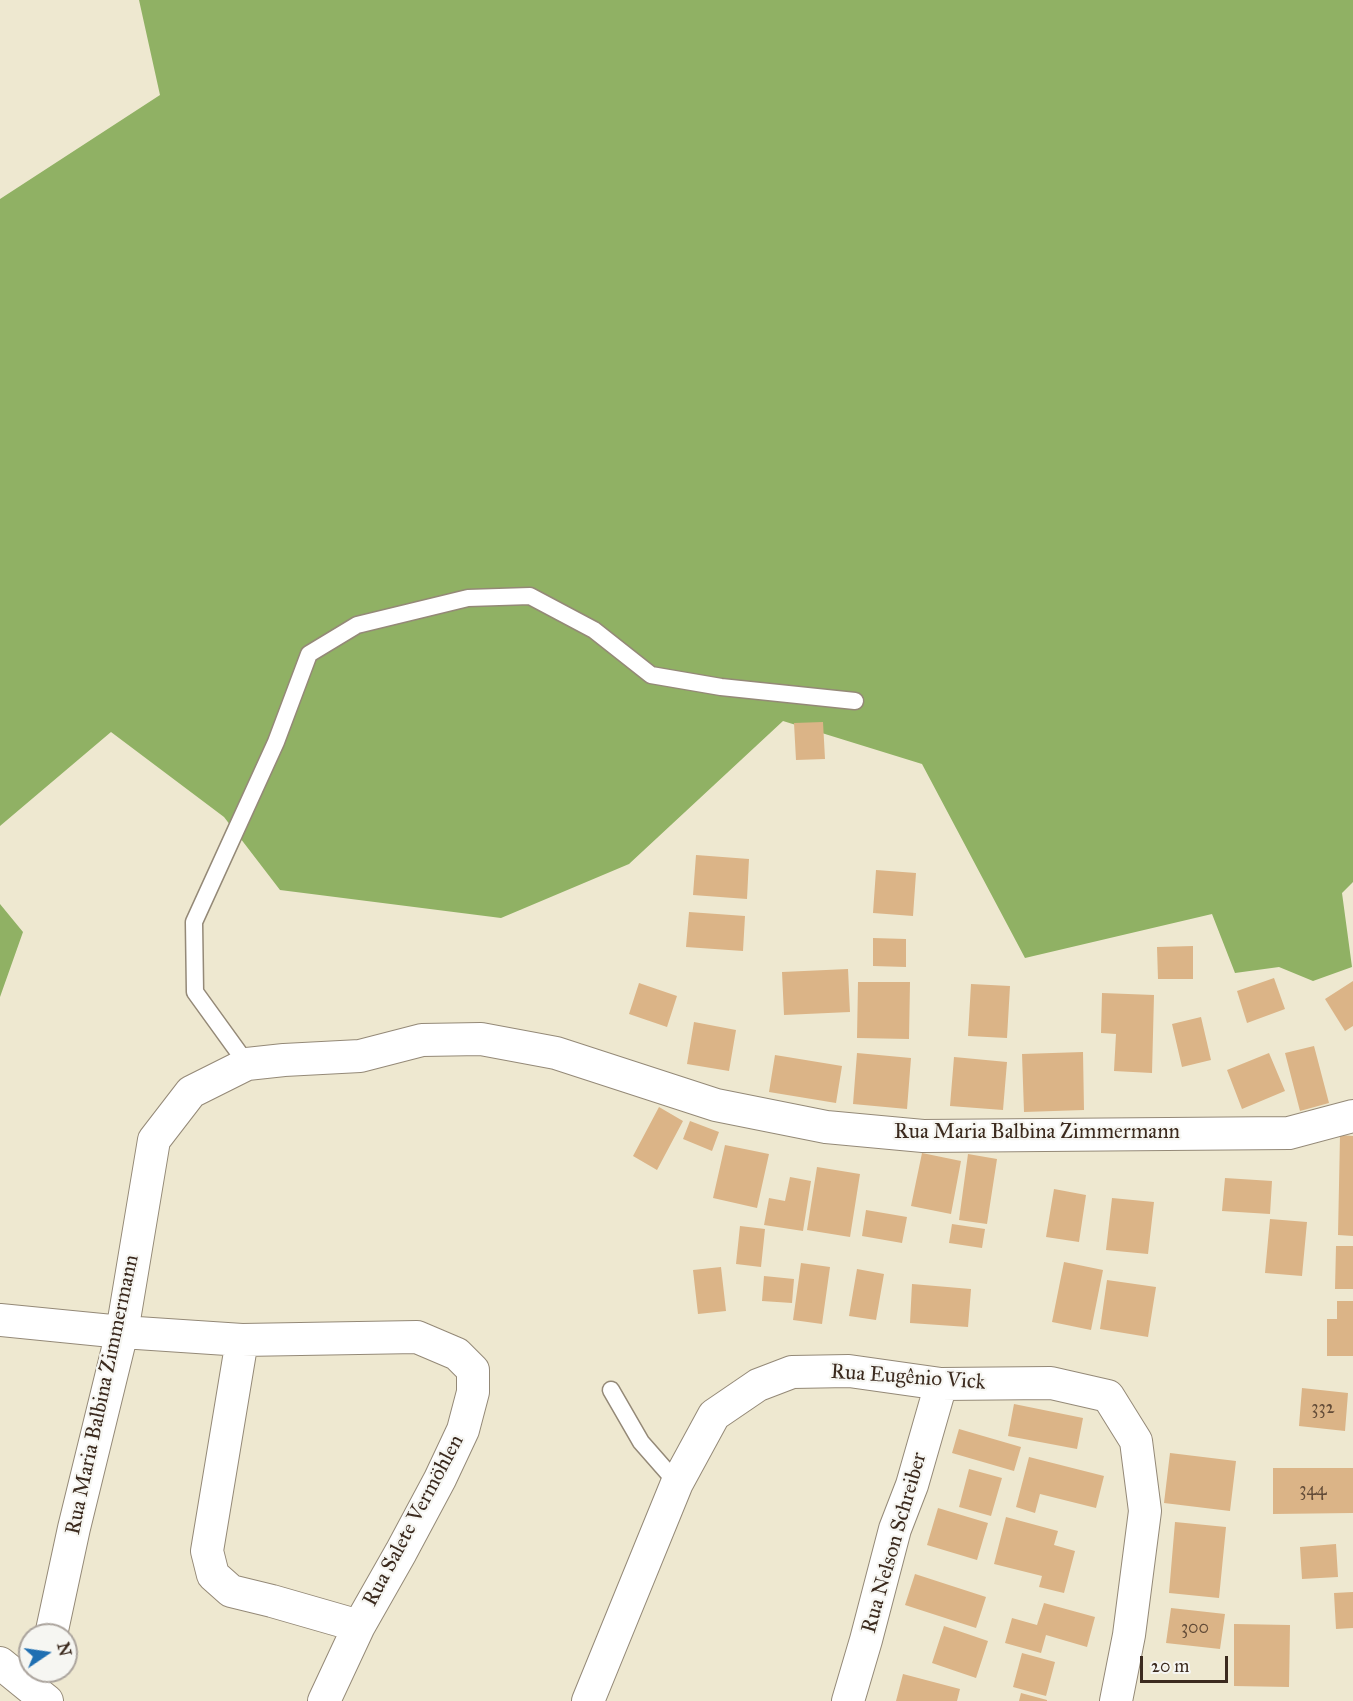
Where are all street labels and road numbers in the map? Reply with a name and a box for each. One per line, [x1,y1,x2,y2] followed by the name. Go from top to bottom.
[894,1120,1180,1146] street label: Rua Maria Balbina Zimmermann
[61,1253,145,1537] street label: Rua Maria Balbina Zimmermann
[830,1360,986,1396] street label: Rua Eugênio Vick
[358,1431,470,1611] street label: Rua Salete Vermöhlen
[857,1450,933,1636] street label: Rua Nelson Schreiber

